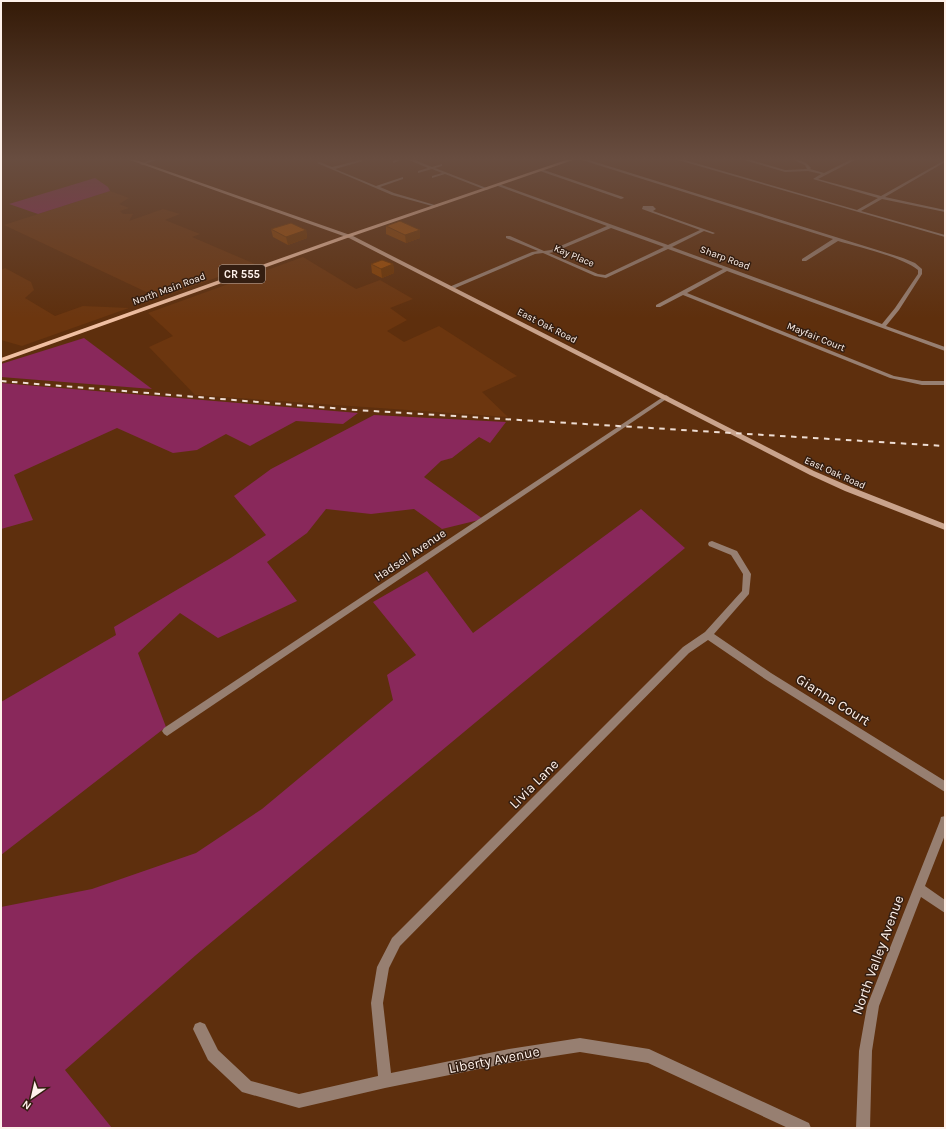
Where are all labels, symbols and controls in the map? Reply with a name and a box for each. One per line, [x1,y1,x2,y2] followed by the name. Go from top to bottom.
[552,242,596,270] street label: Kay Place
[698,243,752,273] street label: Sharp Road
[219,265,265,283] road number: CR 555
[131,270,207,308] street label: North Main Road
[515,306,579,346] street label: East Oak Road
[785,320,847,354] street label: Mayfair Court
[803,454,867,492] street label: East Oak Road
[372,526,448,584] street label: Hadsell Avenue
[793,671,873,729] street label: Gianna Court
[506,756,562,812] street label: Livia Lane
[849,893,907,1017] street label: North Valley Avenue
[447,1043,541,1077] street label: Liberty Avenue
[12,1077,52,1117] north arrow
[20,1097,34,1112] text: N

